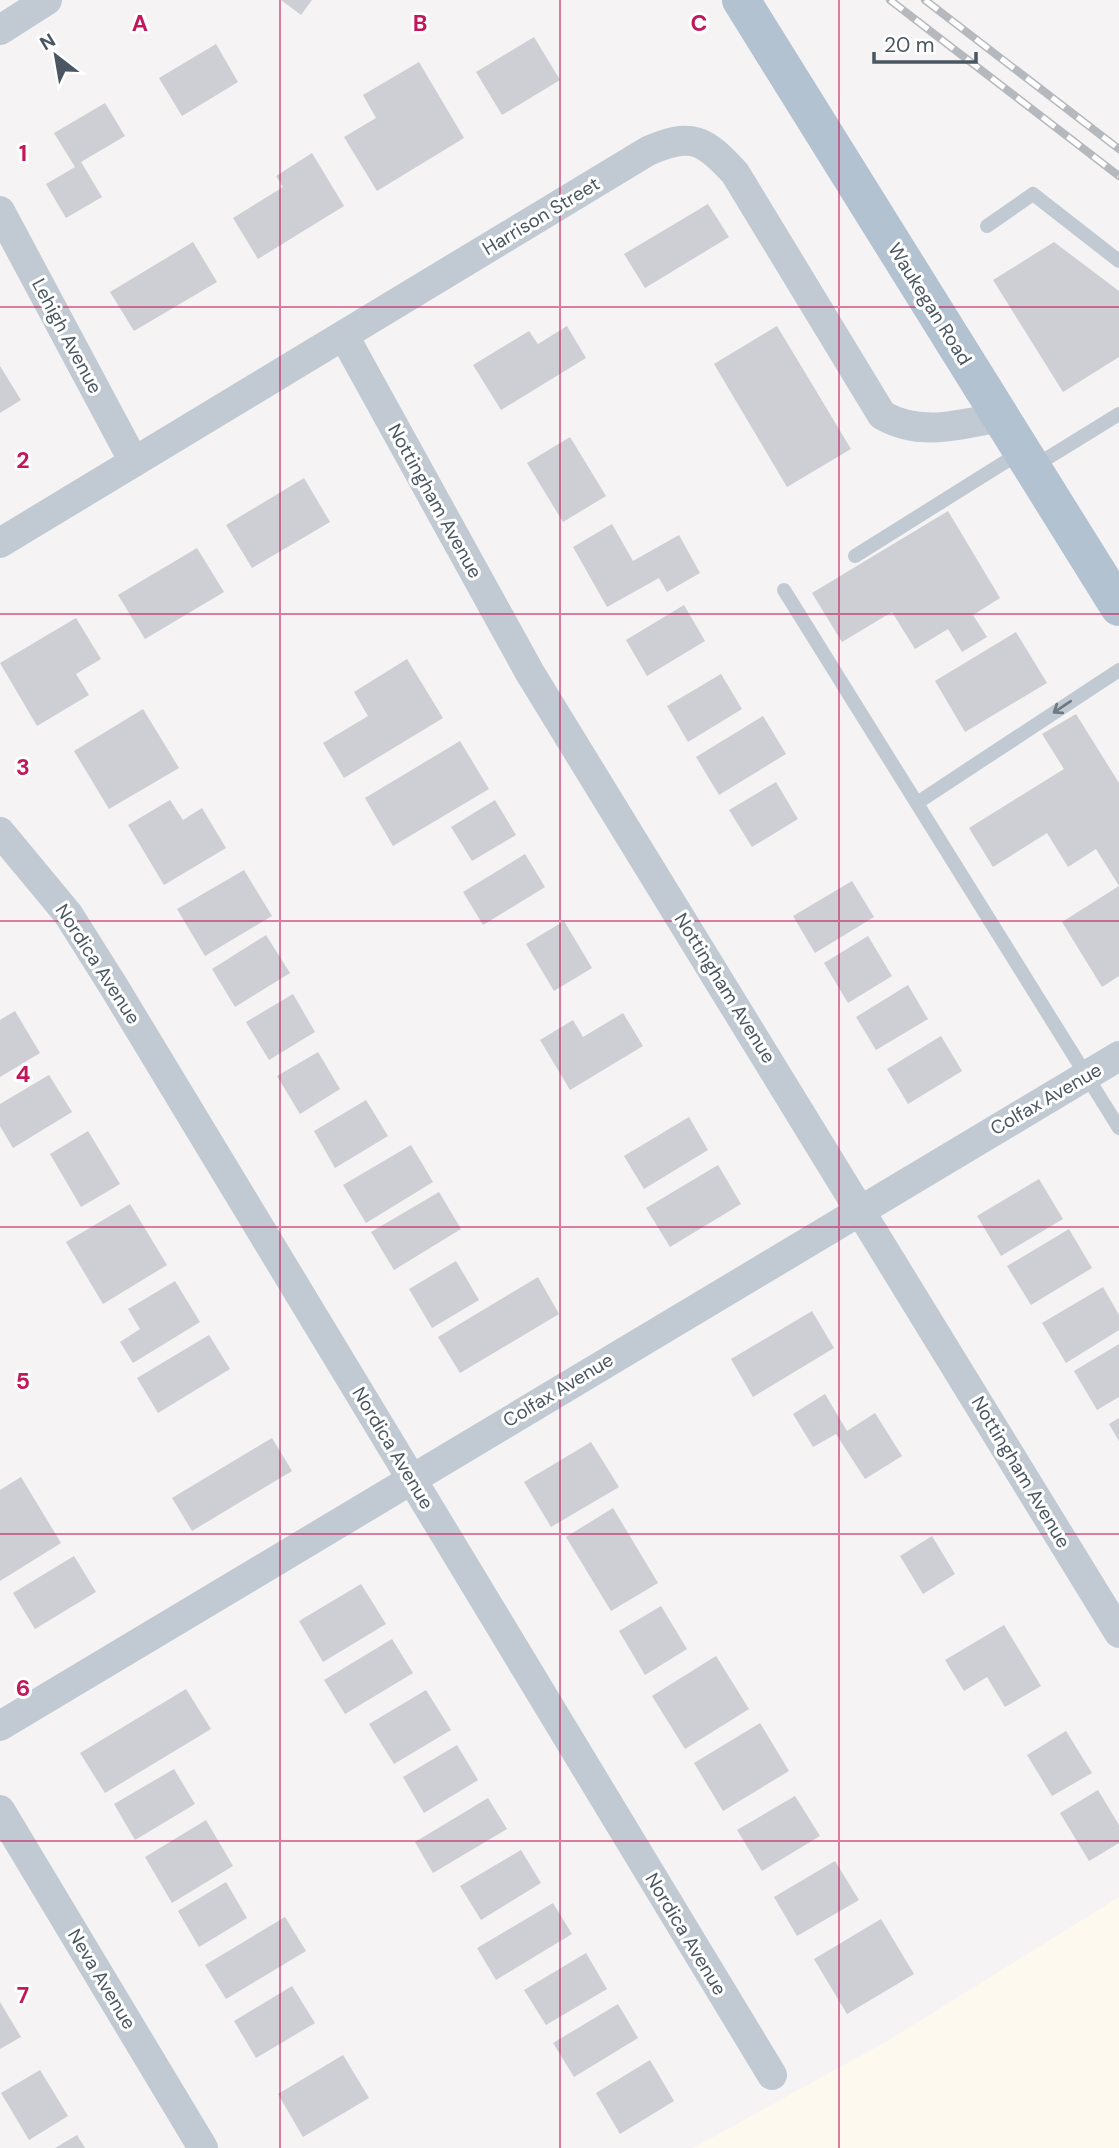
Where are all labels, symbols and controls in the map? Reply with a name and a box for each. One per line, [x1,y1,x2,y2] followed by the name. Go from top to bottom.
[132,8,148,38] text: A
[413,8,427,38] text: B
[691,8,707,38] text: C
[21,21,91,91] north arrow
[874,21,976,65] scale bar
[35,28,60,56] text: N
[884,31,935,59] text: 20 m
[19,138,27,168] text: 1
[478,171,604,261] street label: Harrison Street
[882,238,978,370] street label: Waukegan Road
[26,274,108,398] street label: Lehigh Avenue
[382,419,488,583] street label: Nottingham Avenue
[16,445,30,475] text: 2
[1052,700,1072,714] one-way arrow
[16,752,30,782] text: 3
[50,899,146,1029] street label: Nordica Avenue
[669,908,781,1068] street label: Nottingham Avenue
[986,1057,1106,1141] street label: Colfax Avenue
[16,1059,31,1089] text: 4
[498,1347,618,1433] street label: Colfax Avenue
[16,1366,30,1396] text: 5
[347,1382,439,1514] street label: Nordica Avenue
[966,1392,1076,1552] street label: Nottingham Avenue
[16,1673,30,1703] text: 6
[640,1868,732,2000] street label: Nordica Avenue
[62,1924,142,2034] street label: Neva Avenue
[17,1980,29,2010] text: 7

